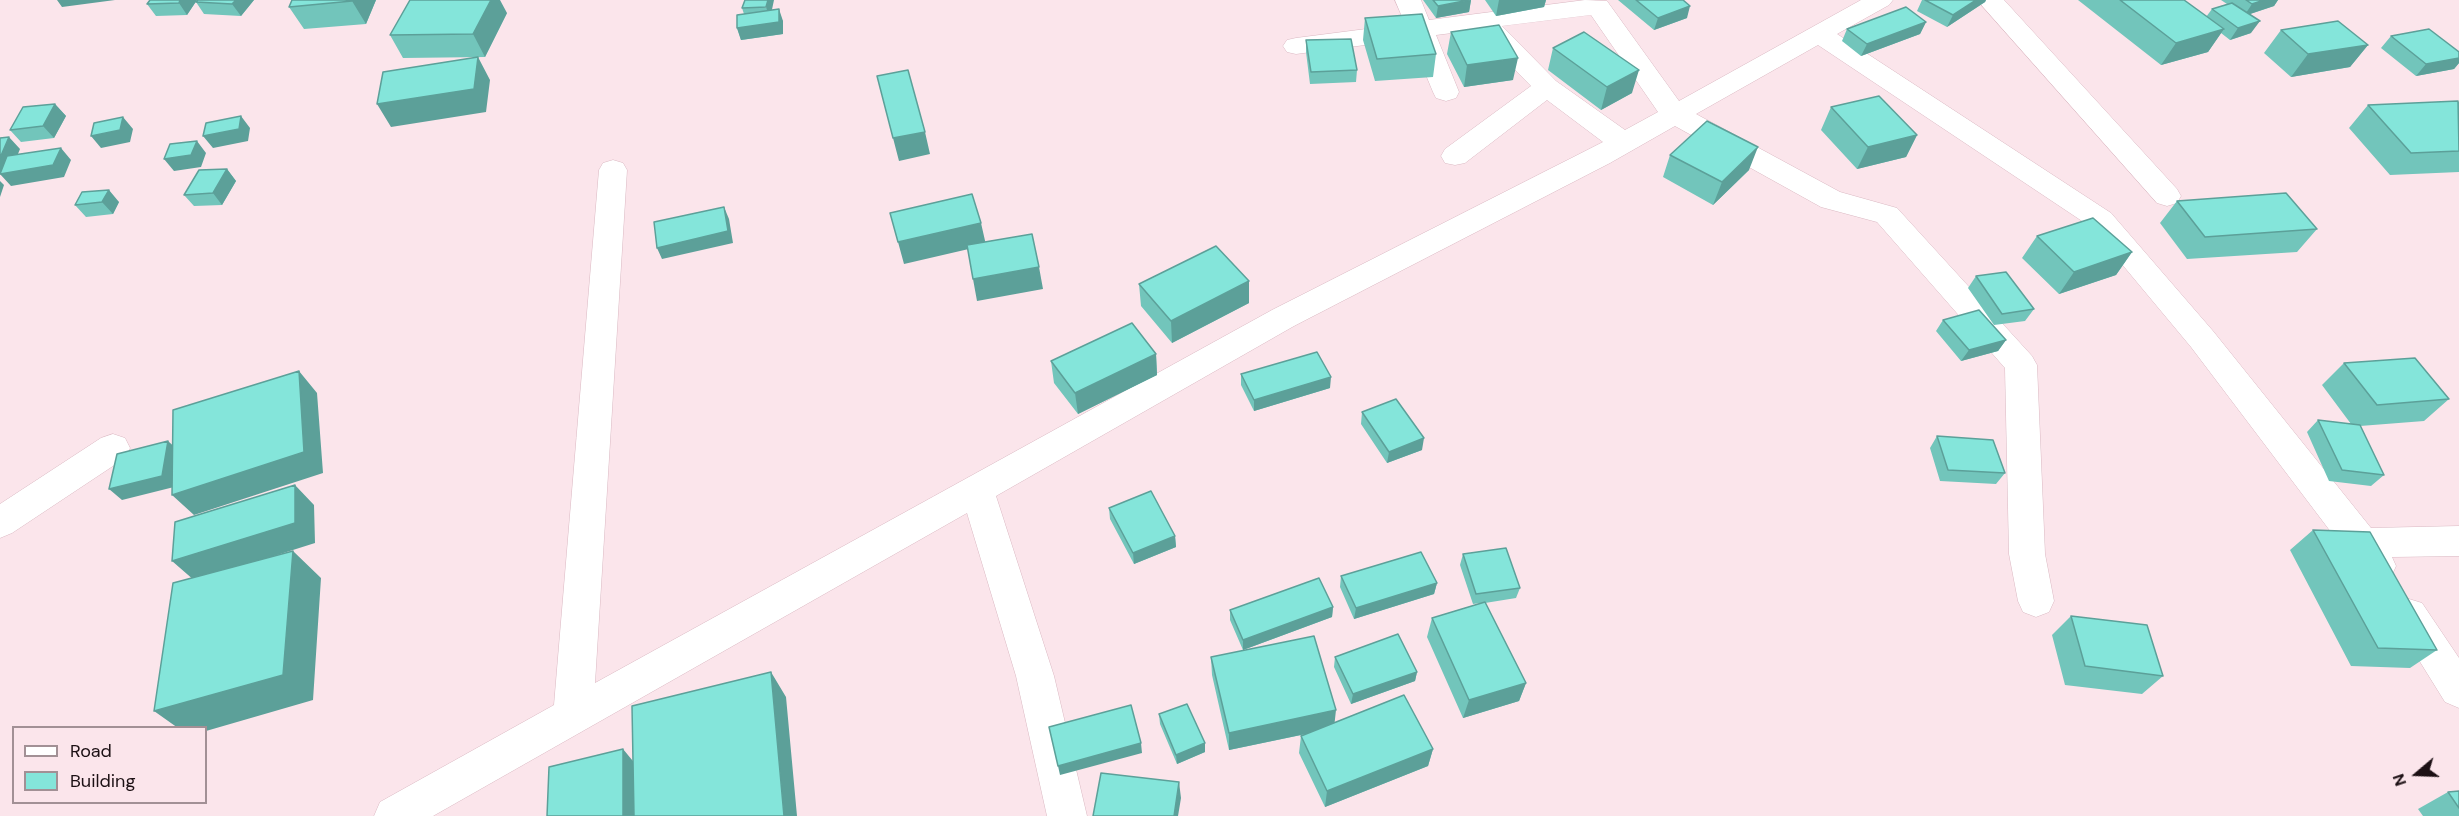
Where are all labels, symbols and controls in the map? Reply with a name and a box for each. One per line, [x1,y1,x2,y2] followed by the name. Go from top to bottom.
[12,726,207,804] legend
[70,739,112,763] text: Road
[2387,744,2447,804] north arrow
[70,769,135,793] text: Building
[2388,771,2411,789] text: N

